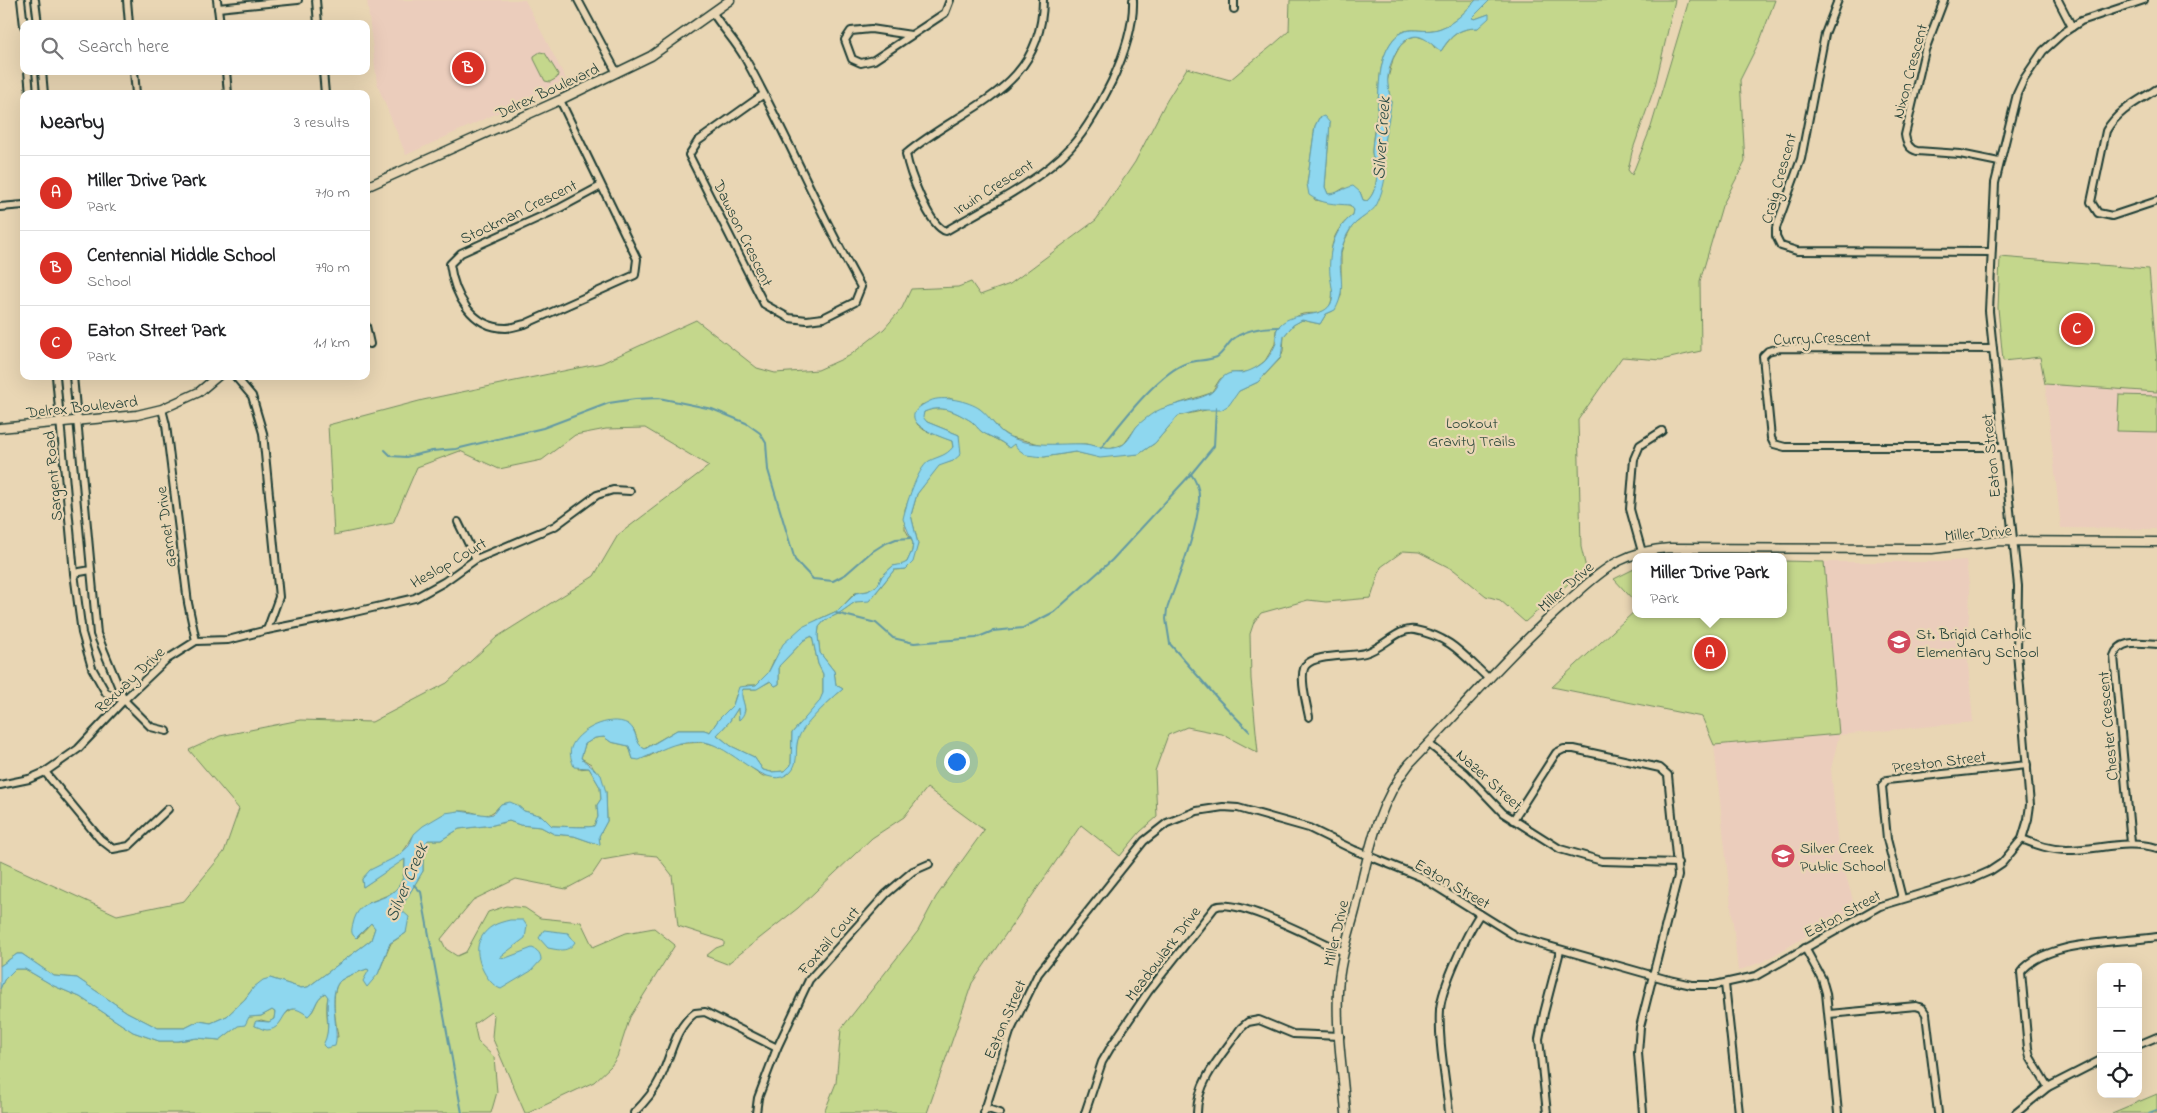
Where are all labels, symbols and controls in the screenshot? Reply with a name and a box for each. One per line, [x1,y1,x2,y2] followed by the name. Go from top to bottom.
[20,20,370,75] search box
[1887,21,1935,122] street label: Nixon Crescent
[38,34,66,62] icon: search
[78,34,169,61] text: Search here
[452,49,484,87] pin: B
[491,57,604,127] street label: Delrex Boulevard
[1367,95,1399,180] water label: Silver Creek
[40,108,104,138] text: Nearby
[294,111,350,135] text: 3 results
[1756,130,1804,227] street label: Craig Crescent
[949,153,1039,222] street label: Irwin Crescent
[87,168,206,195] text: Miller Drive Park
[456,174,582,252] street label: Stockman Crescent
[706,176,779,292] street label: Dawson Crescent
[51,181,61,205] text: A
[315,181,350,205] text: 710 m
[87,195,116,219] text: Park
[87,243,275,270] text: Centennial Middle School
[51,256,61,280] text: B
[315,256,350,280] text: 790 m
[87,270,131,294] text: School
[2061,310,2093,348] pin: C
[87,318,226,345] text: Eaton Street Park
[1773,325,1872,353] street label: Curry Crescent
[52,331,60,355] text: C
[313,331,350,355] text: 1.1 km
[87,345,116,369] text: Park
[24,390,139,426] street label: Delrex Boulevard
[1428,412,1516,454] park label: Lookout Gravity Trails
[1976,412,2008,499] street label: Eaton Street
[38,430,70,522] street label: Sargent Road
[150,484,184,569] street label: Garnet Drive
[1943,519,2014,549] street label: Miller Drive
[406,532,492,595] street label: Heslop Court
[1632,553,1787,618] popup
[1533,556,1600,619] street label: Miller Drive
[1650,560,1769,587] text: Miller Drive Park
[1650,587,1679,611] text: Park
[1916,623,2039,665] place label: St. Brigid Catholic Elementary School
[1886,629,1912,655] school or university icon: St. Brigid Catholic Elementary School
[1694,634,1726,672] pin: A
[90,641,172,719] street label: Rexway Drive
[2092,669,2126,782] street label: Chester Crescent
[1450,744,1528,817] street label: Nazer Street
[1891,745,1988,781] street label: Preston Street
[944,749,970,775] your location
[1800,837,1886,879] place label: Silver Creek Public School
[380,839,436,926] water label: Silver Creek
[1770,843,1796,869] school or university icon: Silver Creek Public School
[1410,853,1495,916] street label: Eaton Street
[1800,884,1886,945] street label: Eaton Street
[1318,897,1356,969] street label: Miller Drive
[792,901,867,982] street label: Foxtail Court
[1120,901,1208,1007] street label: Meadowlark Drive
[2097,963,2142,1098] map controls
[2097,963,2142,1008] button: +
[978,976,1034,1063] street label: Eaton Street
[2097,1008,2142,1053] button: −
[2097,1053,2142,1098] button: locate

